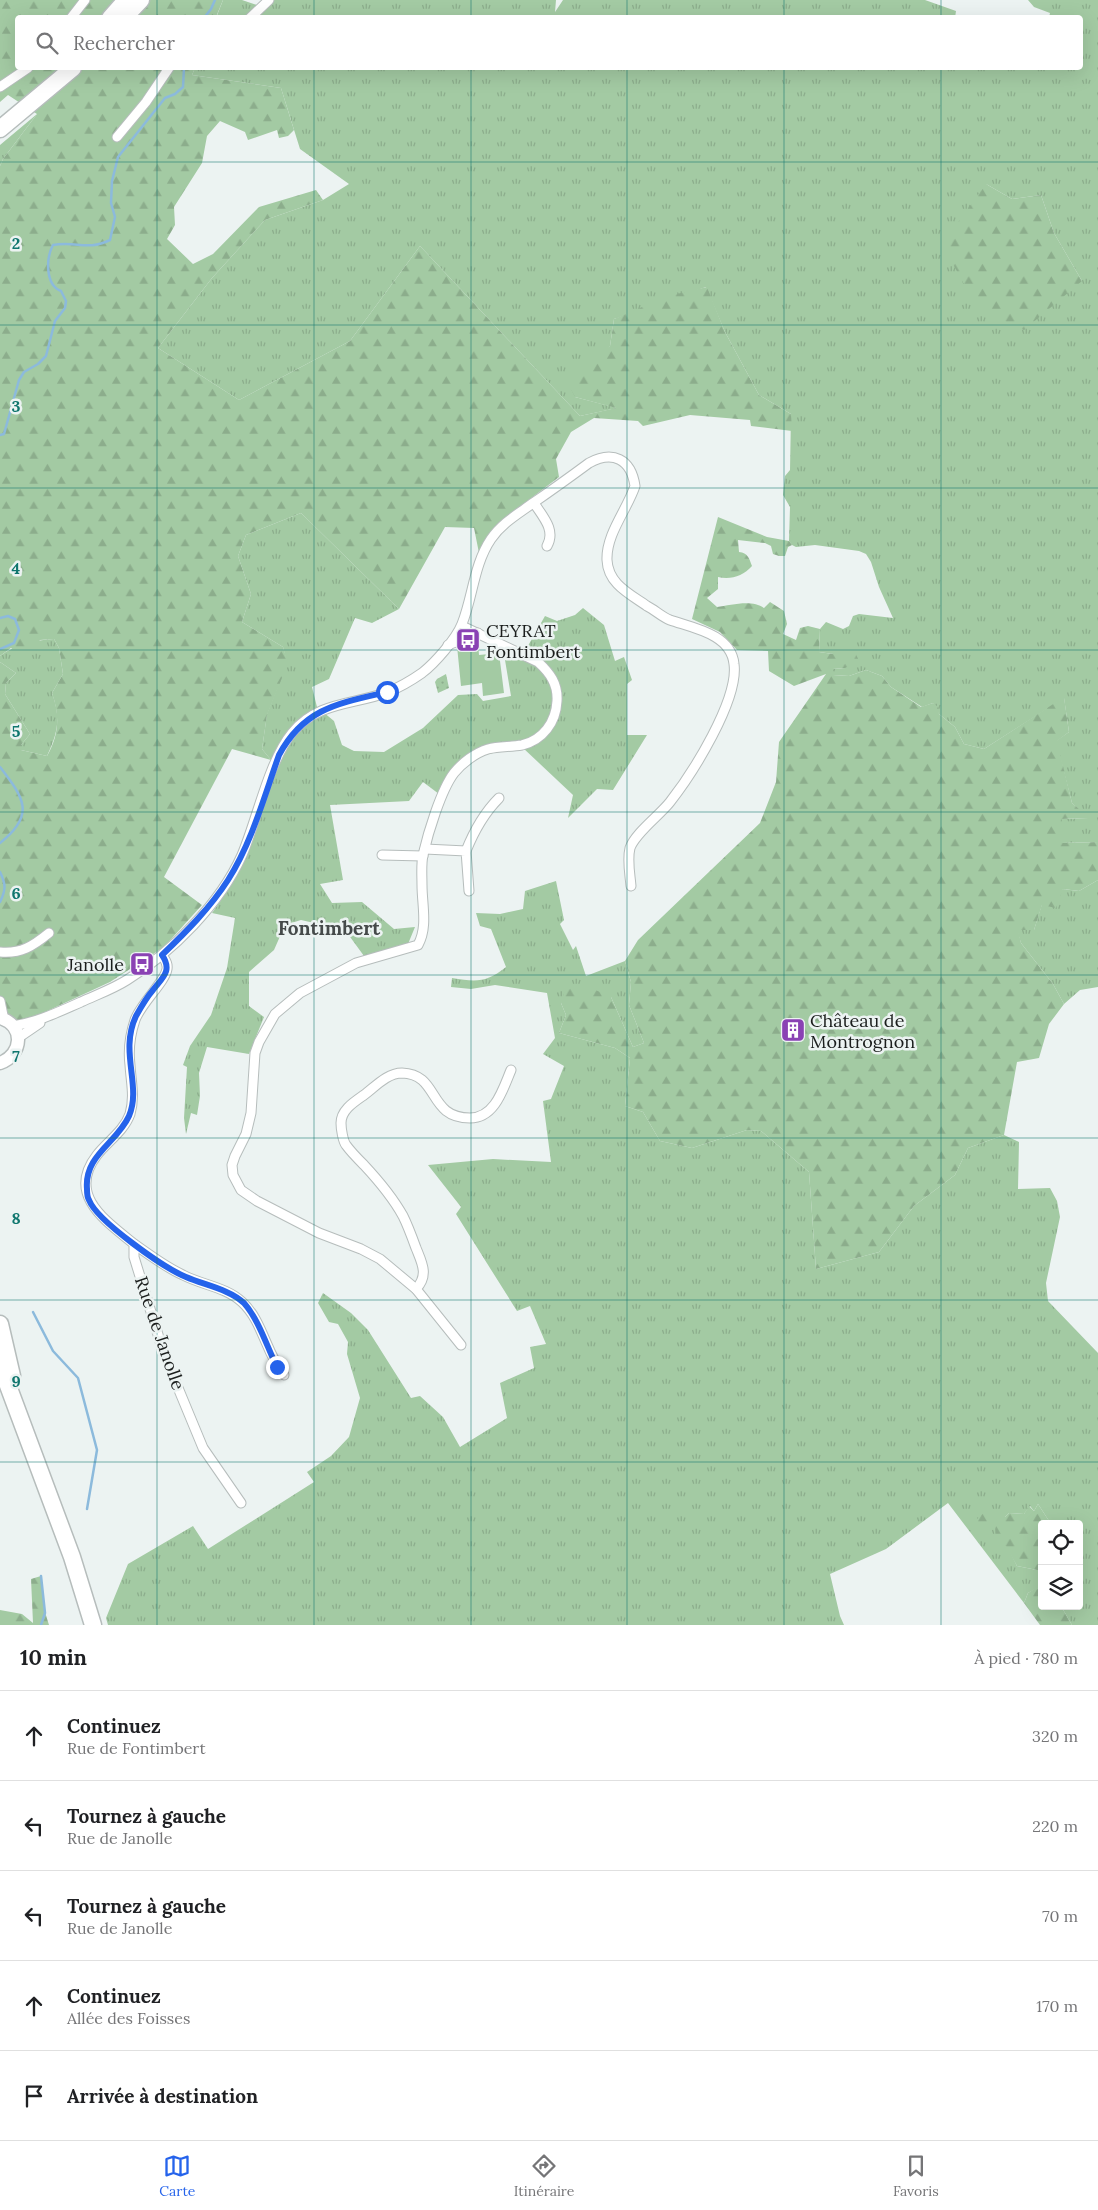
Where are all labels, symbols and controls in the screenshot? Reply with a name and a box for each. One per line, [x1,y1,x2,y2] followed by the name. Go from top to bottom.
[15,15,1083,70] search box
[33,29,61,57] icon: search
[73,31,175,55] text: Rechercher
[12,233,20,253] text: 2
[12,396,21,416] text: 3
[12,558,21,578] text: 4
[486,619,580,663] place label: CEYRAT Fontimbert
[455,627,481,653] bus stop icon: CEYRAT Fontimbert
[376,681,399,704] route start
[12,721,21,741] text: 5
[11,883,21,903] text: 6
[278,916,381,940] district label: Fontimbert
[129,951,155,977] bus stop icon: Janolle
[66,953,124,976] place label: Janolle
[810,1009,915,1053] place label: Château de Montrognon
[780,1017,806,1043] building icon: Château de Montrognon
[12,1046,20,1066] text: 7
[11,1208,21,1228] text: 8
[130,1273,190,1393] street label: Rue de Janolle
[266,1356,289,1379] route end
[11,1371,21,1391] text: 9
[1038,1520,1083,1610] map controls
[1038,1520,1083,1565] button: locate
[1038,1565,1083,1610] button: layers
[20,1644,87,1671] text: 10 min
[974,1648,1078,1668] text: À pied · 780 m
[67,1714,161,1738] text: Continuez
[20,1722,48,1750] icon: ahead
[1032,1726,1078,1746] text: 320 m
[67,1738,206,1758] text: Rue de Fontimbert
[67,1804,226,1828] text: Tournez à gauche
[20,1812,48,1840] icon: left
[1032,1816,1078,1836] text: 220 m
[67,1828,172,1848] text: Rue de Janolle
[67,1894,226,1918] text: Tournez à gauche
[20,1902,48,1930] icon: left
[1042,1906,1078,1926] text: 70 m
[67,1918,172,1938] text: Rue de Janolle
[67,1984,161,2008] text: Continuez
[20,1992,48,2020] icon: ahead
[1036,1996,1078,2016] text: 170 m
[67,2008,190,2028] text: Allée des Foisses
[20,2082,48,2110] icon: arrive
[67,2084,258,2108] text: Arrivée à destination
[159,2152,195,2200] tab: Carte
[514,2152,574,2200] tab: Itinéraire
[893,2152,939,2200] tab: Favoris

